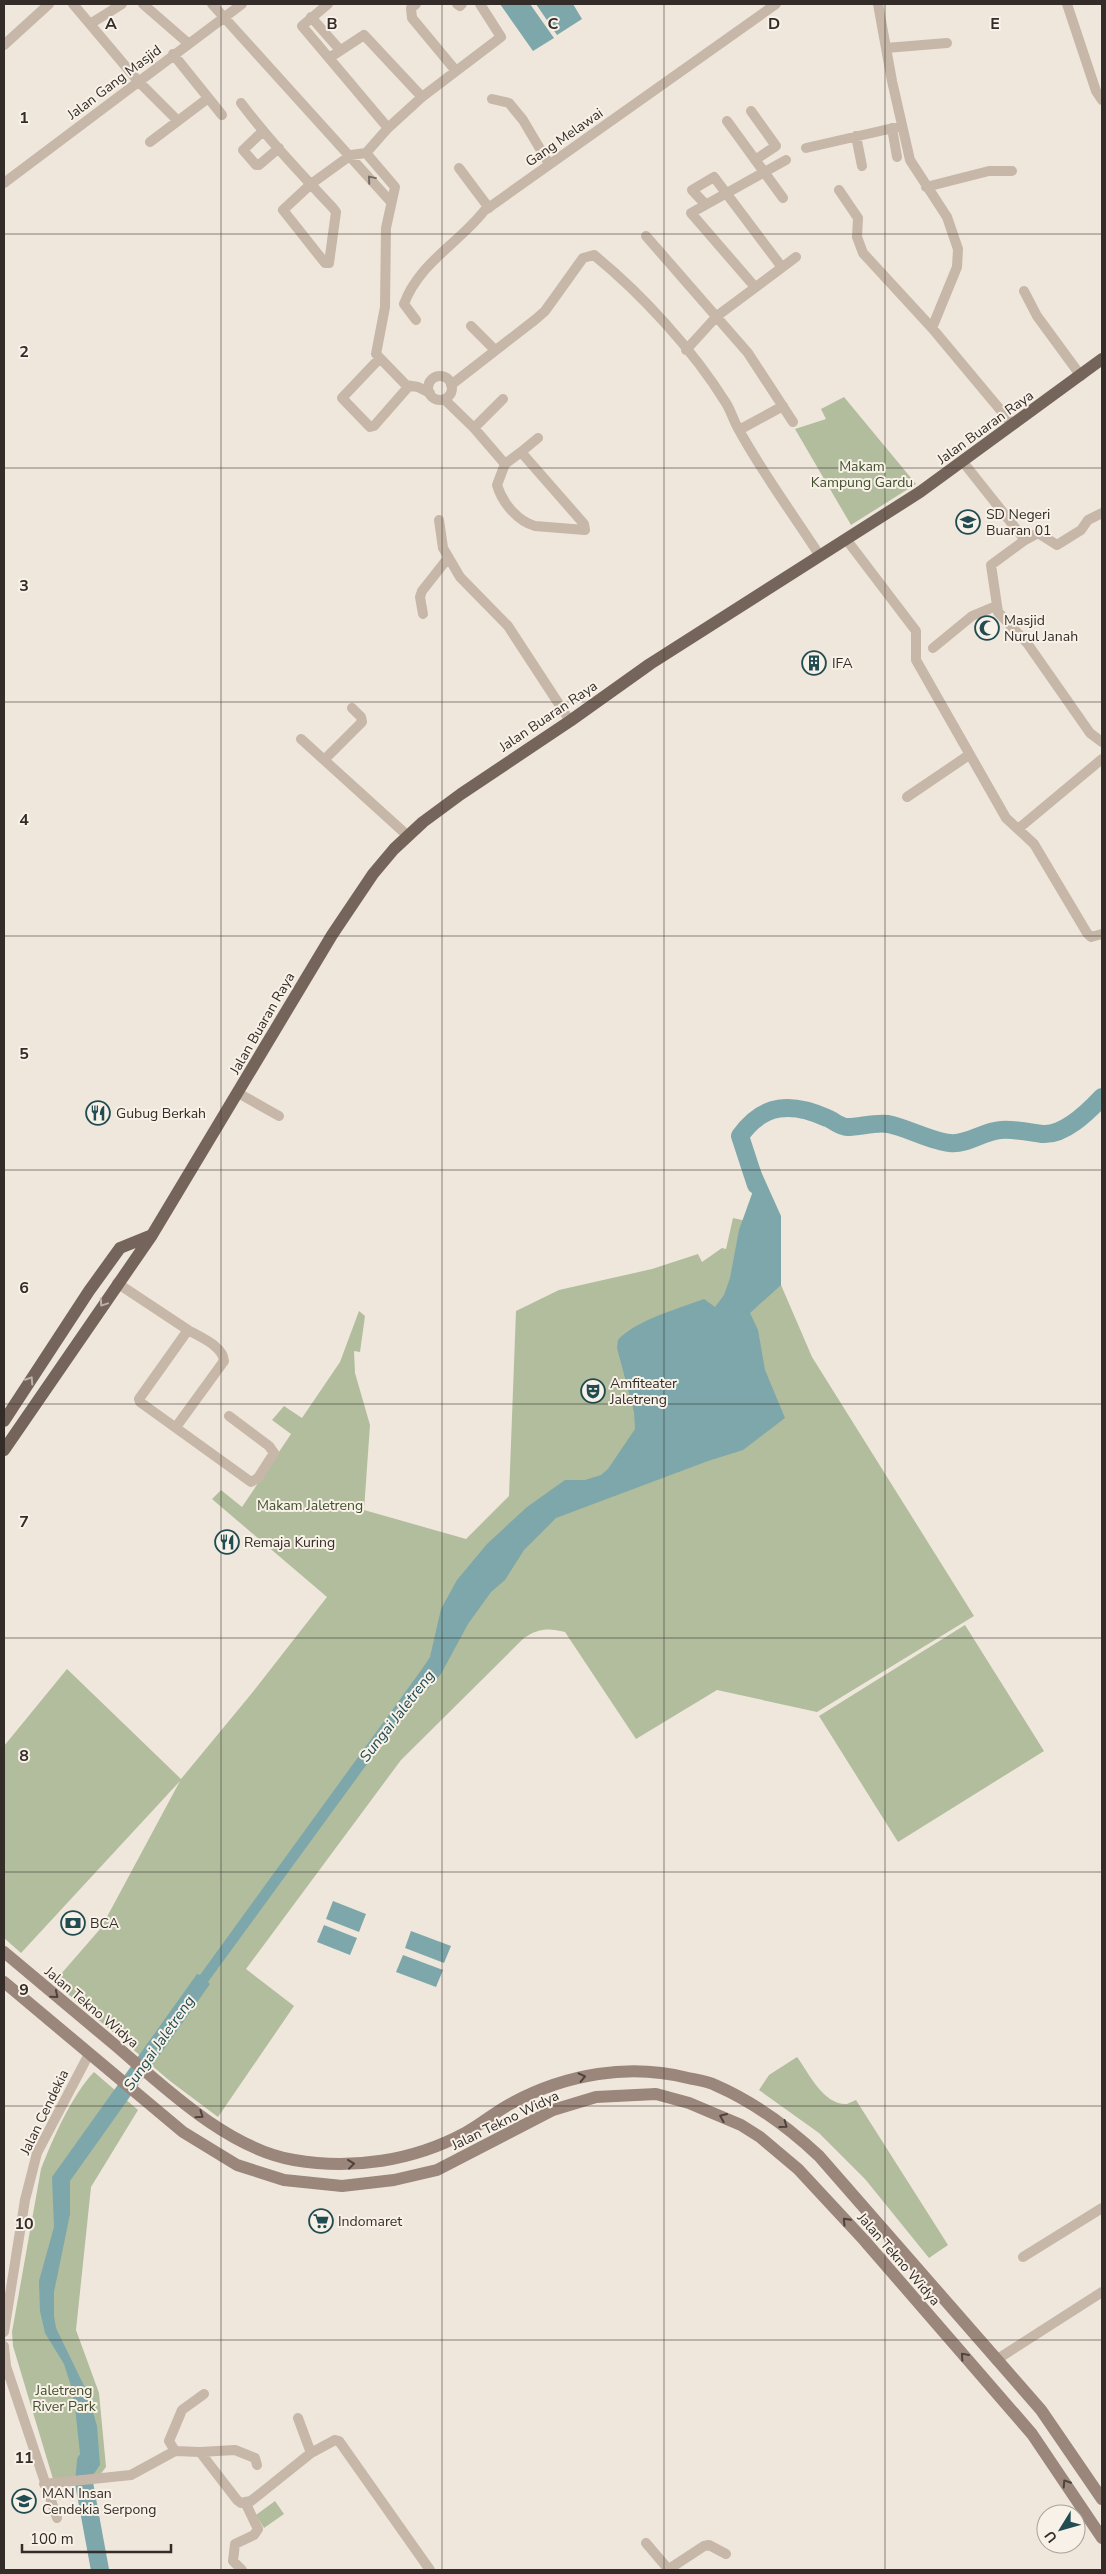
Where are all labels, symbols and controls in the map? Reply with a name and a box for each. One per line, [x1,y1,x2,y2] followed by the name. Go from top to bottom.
[105,13,117,35] text: A
[326,13,338,35] text: B
[548,13,559,35] text: C
[768,13,780,35] text: D
[990,13,1000,35] text: E
[63,41,165,125] street label: Jalan Gang Masjid
[522,104,607,171] street label: Gang Melawai
[19,107,29,129] text: 1
[368,175,377,184] one-way arrow
[19,341,29,363] text: 2
[932,386,1037,469] street label: Jalan Buaran Raya
[811,457,913,492] park label: Makam Kampung Gardu
[986,505,1051,540] place label: SD Negeri Buaran 01
[955,509,981,535] school or university icon: SD Negeri Buaran 01
[19,575,29,597] text: 3
[1004,611,1078,646] place label: Masjid Nurul Janah
[974,615,1000,641] mosque icon: Masjid Nurul Janah
[801,650,827,676] building icon: IFA
[832,654,853,673] place label: IFA
[495,676,601,757] street label: Jalan Buaran Raya
[19,809,29,831] text: 4
[225,969,299,1079] street label: Jalan Buaran Raya
[19,1043,29,1065] text: 5
[85,1100,111,1126] restaurant icon: Gubug Berkah
[116,1104,206,1123] place label: Gubug Berkah
[19,1277,29,1299] text: 6
[100,1298,109,1307] one-way arrow
[609,1374,677,1409] place label: Amfiteater Jaletreng
[23,1376,33,1385] one-way arrow
[580,1378,606,1404] theatre icon: Amfiteater Jaletreng
[257,1496,363,1515] park label: Makam Jaletreng
[19,1511,29,1533] text: 7
[214,1529,240,1555] restaurant icon: Remaja Kuring
[244,1533,335,1552] place label: Remaja Kuring
[355,1666,439,1766] water label: Sungai Jaletreng
[19,1745,29,1767] text: 8
[60,1910,86,1936] bank icon: BCA
[90,1914,119,1933] place label: BCA
[40,1962,143,2052] street label: Jalan Tekno Widya
[19,1979,29,2001] text: 9
[49,1989,58,1998] one-way arrow
[119,1992,199,2094] water label: Sungai Jaletreng
[15,2066,73,2159] street label: Jalan Cendekia
[578,2072,587,2083] one-way arrow
[447,2086,562,2155] street label: Jalan Tekno Widya
[195,2109,204,2118] one-way arrow
[719,2113,728,2123] one-way arrow
[778,2119,788,2128] one-way arrow
[348,2159,356,2170] one-way arrow
[308,2208,334,2234] supermarket icon: Indomaret
[852,2208,944,2310] street label: Jalan Tekno Widya
[338,2212,402,2231] place label: Indomaret
[14,2213,34,2235] text: 10
[843,2217,852,2226] one-way arrow
[961,2353,970,2362] one-way arrow
[32,2381,97,2416] park label: Jaletreng River Park
[14,2447,34,2469] text: 11
[1063,2479,1072,2488] one-way arrow
[42,2484,156,2519] place label: MAN Insan Cendekia Serpong
[11,2488,37,2514] school or university icon: MAN Insan Cendekia Serpong
[1036,2504,1086,2554] north arrow
[22,2522,171,2554] scale bar
[1040,2527,1062,2546] text: U
[30,2529,74,2549] text: 100 m

